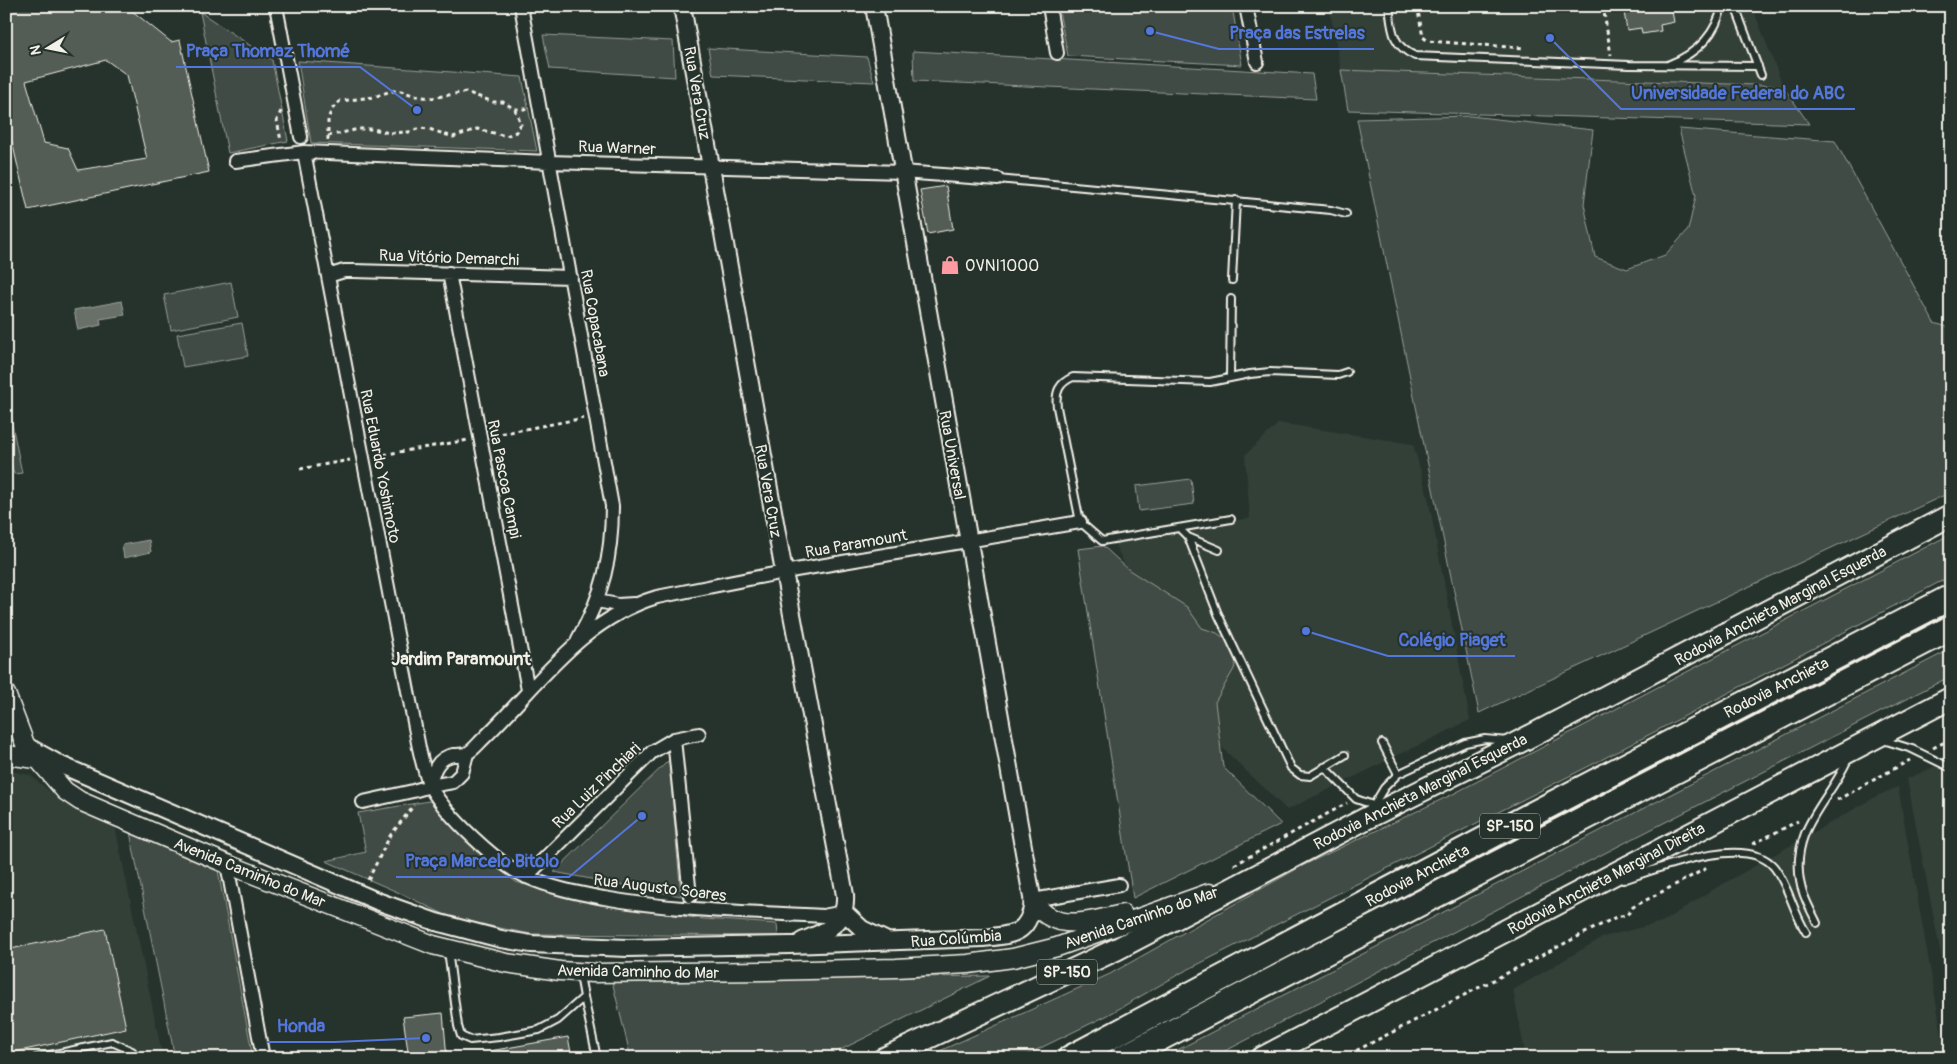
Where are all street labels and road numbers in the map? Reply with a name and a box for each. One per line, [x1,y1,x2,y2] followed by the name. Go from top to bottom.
[679,45,715,141] street label: Rua Vera Cruz
[578,137,656,159] street label: Rua Warner
[379,246,520,270] street label: Rua Vitório Demarchi
[576,268,614,378] street label: Rua Copacabana
[355,388,405,545] street label: Rua Eduardo Yoshimoto
[934,409,970,501] street label: Rua Universal
[483,418,525,540] street label: Rua Pascoa Campi
[750,443,786,539] street label: Rua Vera Cruz
[804,525,909,563] street label: Rua Paramount
[1671,541,1890,670] street label: Rodovia Anchieta Marginal Esquerda
[1721,653,1832,723] street label: Rodovia Anchieta
[1310,729,1531,855] street label: Rodovia Anchieta Marginal Esquerda
[548,738,645,833] street label: Rua Luiz Pinchiari
[1480,814,1540,838] road number: SP-150
[1504,818,1708,939] street label: Rodovia Anchieta Marginal Direita
[171,833,329,913] street label: Avenida Caminho do Mar
[1362,840,1473,912] street label: Rodovia Anchieta
[592,870,727,906] street label: Rua Augusto Soares
[1062,882,1221,954] street label: Avenida Caminho do Mar
[910,926,1002,952] street label: Rua Colúmbia
[1037,960,1097,984] road number: SP-150
[557,961,719,983] street label: Avenida Caminho do Mar

